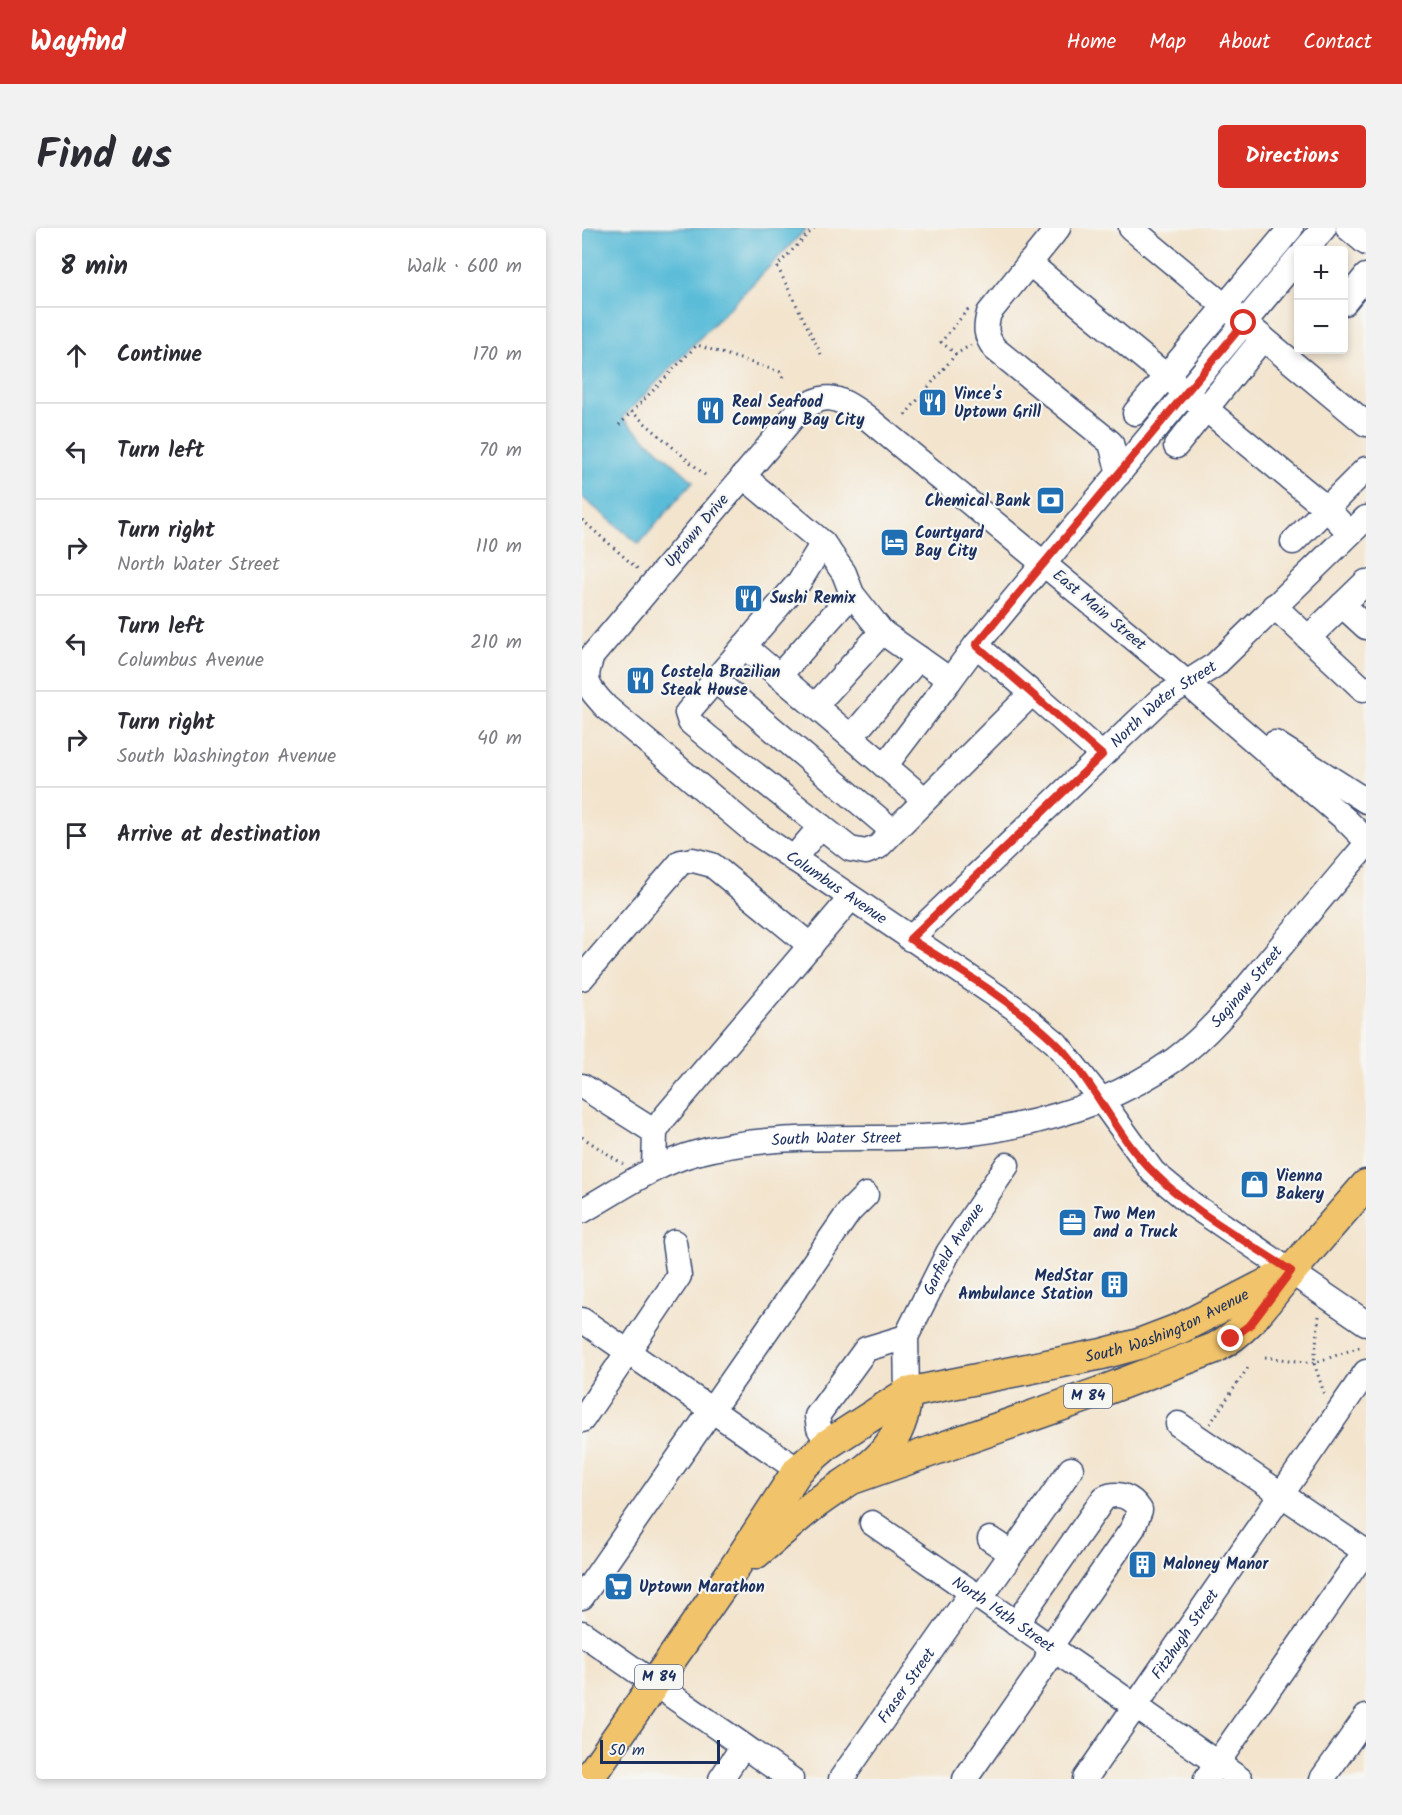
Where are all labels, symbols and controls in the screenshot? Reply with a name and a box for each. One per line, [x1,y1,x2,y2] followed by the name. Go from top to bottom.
[30,20,126,65] text: Wayfind
[1067,26,1116,59] text: Home
[1149,26,1186,59] text: Map
[1219,26,1270,59] text: About
[1303,26,1372,59] text: Contact
[36,123,172,190] text: Find us
[1218,125,1366,188] button: Directions
[60,246,128,288] text: 8 min
[1294,246,1348,354] map controls
[1294,246,1348,300] button: +
[407,251,522,283] text: Walk · 600 m
[1294,300,1348,354] button: −
[1230,309,1256,335] route start
[117,338,202,373] text: Continue
[60,339,93,372] icon: ahead
[473,339,522,371] text: 170 m
[954,382,1042,425] place label: Vince's Uptown Grill
[917,387,949,419] restaurant icon: Vince's Uptown Grill
[732,390,865,433] place label: Real Seafood Company Bay City
[695,395,727,427] restaurant icon: Real Seafood Company Bay City
[117,434,204,469] text: Turn left
[60,435,93,468] icon: left
[479,435,522,467] text: 70 m
[1035,485,1067,517] bank icon: Chemical Bank
[659,489,735,573] street label: Uptown Drive
[925,489,1031,514] place label: Chemical Bank
[117,514,215,549] text: Turn right
[915,521,984,564] place label: Courtyard Bay City
[878,526,910,558] hotel icon: Courtyard Bay City
[60,531,93,564] icon: right
[476,531,522,563] text: 110 m
[117,549,280,581] text: North Water Street
[1047,563,1152,657] street label: East Main Street
[733,582,765,614] restaurant icon: Sushi Remix
[770,586,856,611] place label: Sushi Remix
[117,610,204,645] text: Turn left
[60,627,93,660] icon: left
[470,627,522,659] text: 210 m
[117,645,264,677] text: Columbus Avenue
[1104,654,1222,754] street label: North Water Street
[661,660,781,703] place label: Costela Brazilian Steak House
[624,665,656,697] restaurant icon: Costela Brazilian Steak House
[117,706,215,741] text: Turn right
[60,723,93,756] icon: right
[477,723,522,755] text: 40 m
[117,741,336,773] text: South Washington Avenue
[117,818,320,853] text: Arrive at destination
[60,819,93,852] icon: arrive
[781,844,892,931] street label: Columbus Avenue
[1204,939,1289,1034] street label: Saginaw Street
[770,1125,903,1153] street label: South Water Street
[1276,1164,1325,1207] place label: Vienna Bakery
[1239,1169,1271,1201] shop icon: Vienna Bakery
[916,1198,991,1300] street label: Garfield Avenue
[1093,1202,1178,1245] place label: Two Men and a Truck
[1056,1207,1088,1239] office icon: Two Men and a Truck
[958,1264,1094,1307] place label: MedStar Ambulance Station
[1098,1269,1130,1301] building icon: MedStar Ambulance Station
[1083,1282,1254,1370] street label: South Washington Avenue
[1217,1325,1243,1351] route end
[1064,1384,1112,1408] road number: M 84
[1126,1548,1158,1580] building icon: Maloney Manor
[1163,1552,1269,1577] place label: Maloney Manor
[947,1570,1061,1659] street label: North 14th Street
[602,1571,634,1603] supermarket icon: Uptown Marathon
[639,1575,765,1600] place label: Uptown Marathon
[1145,1583,1226,1684] street label: Fitzhugh Street
[871,1642,942,1729] street label: Fraser Street
[635,1665,683,1689] road number: M 84
[600,1737,720,1764] scale bar
[609,1738,645,1763] text: 50 m

